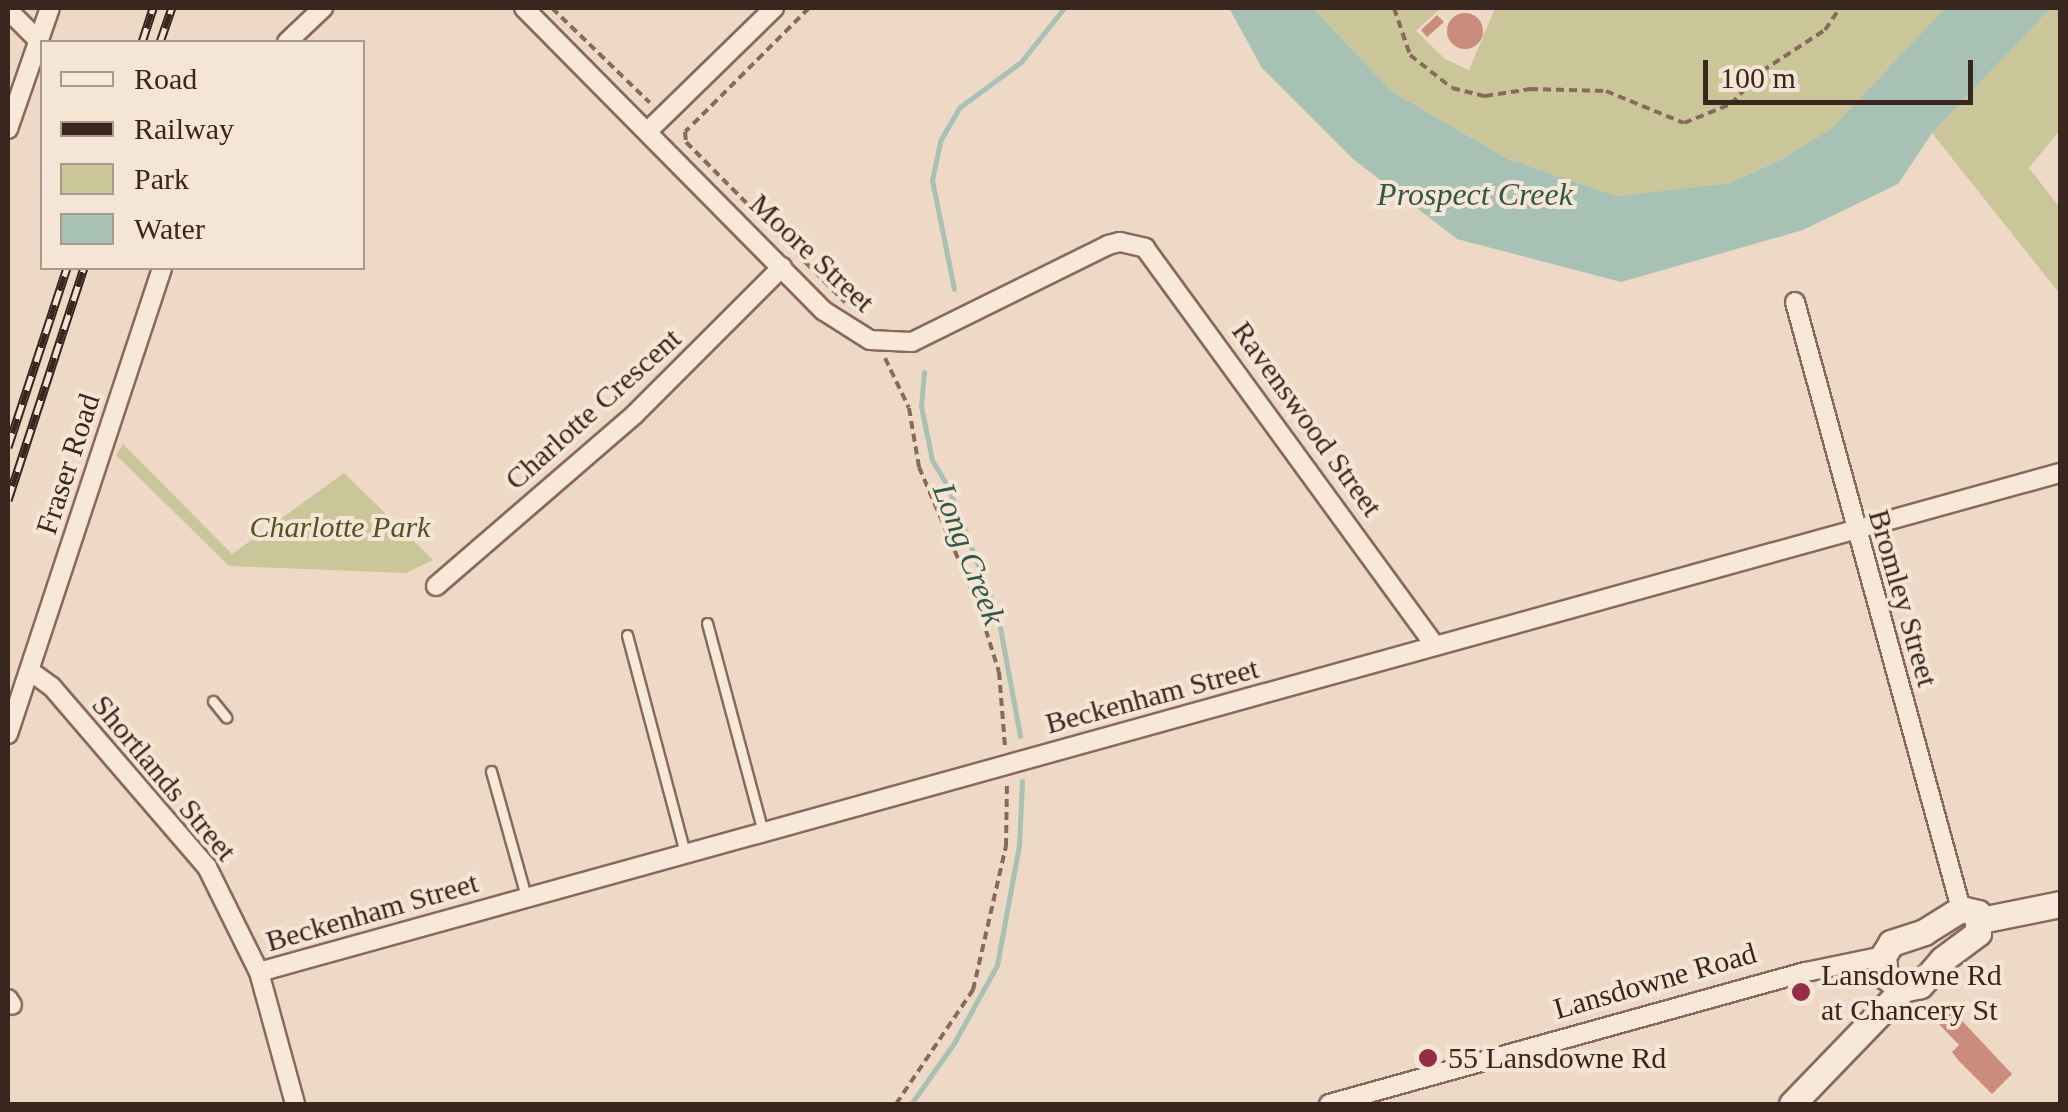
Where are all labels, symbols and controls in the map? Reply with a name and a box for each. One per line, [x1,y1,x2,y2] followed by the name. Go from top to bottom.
[40,40,365,270] legend
[1708,40,1978,102] scale bar
[1720,61,1796,94] text: 100 m
[134,62,197,95] text: Road
[134,112,234,145] text: Railway
[134,162,189,195] text: Park
[1377,175,1573,213] water label: Prospect Creek
[742,186,882,320] street label: Moore Street
[134,212,205,245] text: Water
[1224,314,1390,524] street label: Ravenswood Street
[498,321,688,497] street label: Charlotte Crescent
[28,389,108,539] street label: Fraser Road
[924,478,1014,630] water label: Long Creek
[1861,505,1945,691] street label: Bromley Street
[250,509,430,545] park label: Charlotte Park
[1042,650,1262,742] street label: Beckenham Street
[84,688,244,868] street label: Shortlands Street
[262,865,482,959] street label: Beckenham Street
[1550,935,1760,1027] street label: Lansdowne Road
[1821,957,2002,1028] place label: Lansdowne Rd at Chancery St
[1790,981,1812,1003] marker: Lansdowne Rd at Chancery St
[1448,1040,1666,1076] place label: 55 Lansdowne Rd
[1417,1047,1439,1069] marker: 55 Lansdowne Rd

